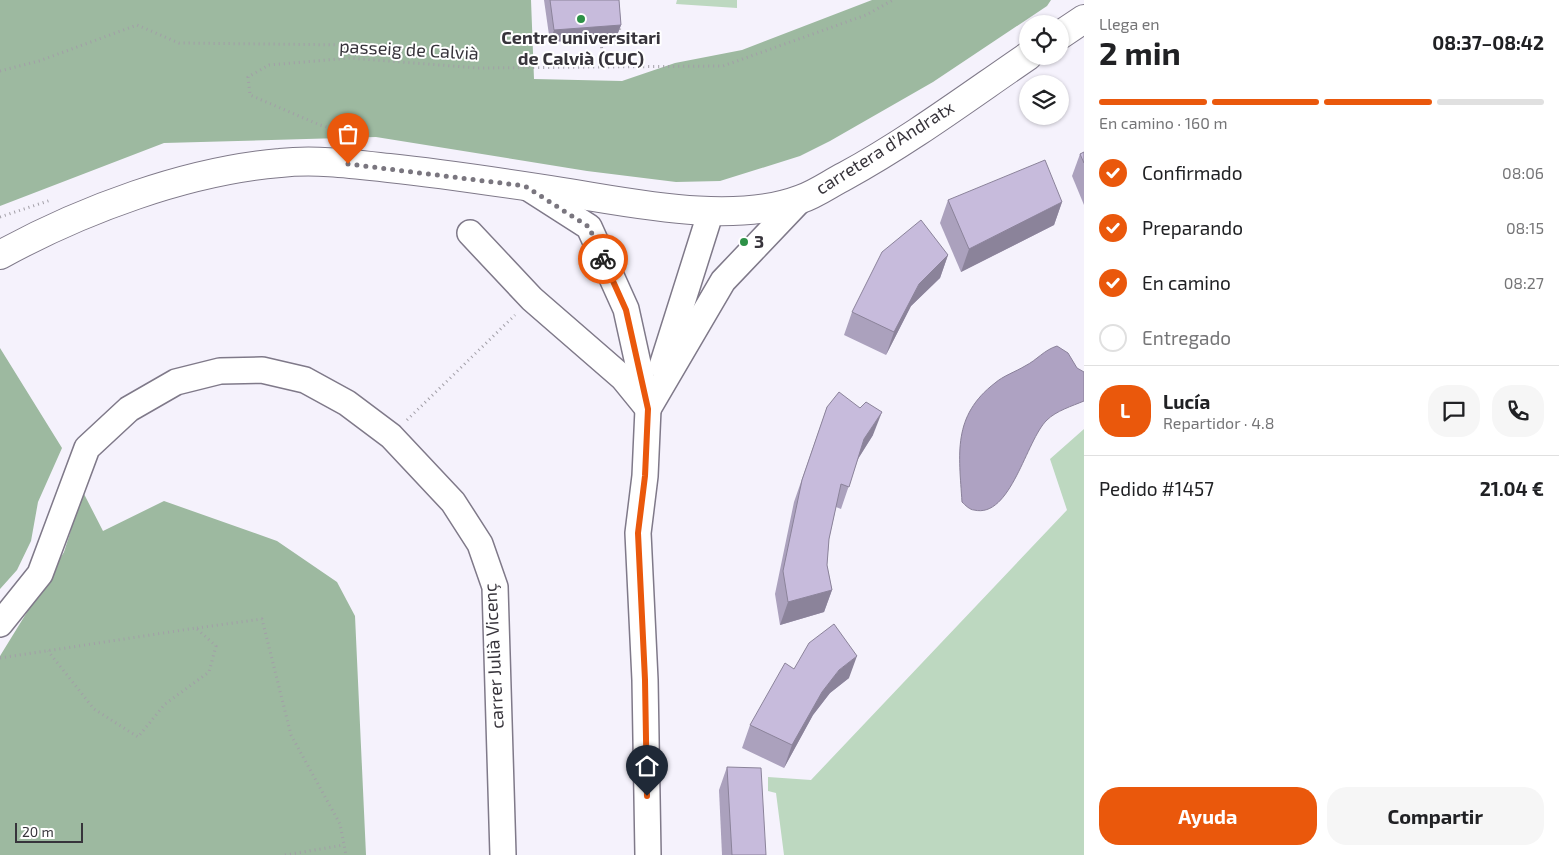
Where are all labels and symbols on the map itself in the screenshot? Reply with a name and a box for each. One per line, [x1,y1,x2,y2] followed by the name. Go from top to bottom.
[575,13,587,25] marker: Centre universitari de Calvià (CUC)
[501,26,661,69] place label: Centre universitari de Calvià (CUC)
[339,34,479,64] street label: passeig de Calvià
[811,95,958,199] street label: carretera d'Andratx
[327,113,369,164] pin
[754,230,764,252] place label: 3
[578,234,628,284] courier
[738,236,750,248] marker: 3
[478,582,509,729] street label: carrer Julià Vicenç
[626,745,668,796] pin
[15,820,82,843] scale bar

